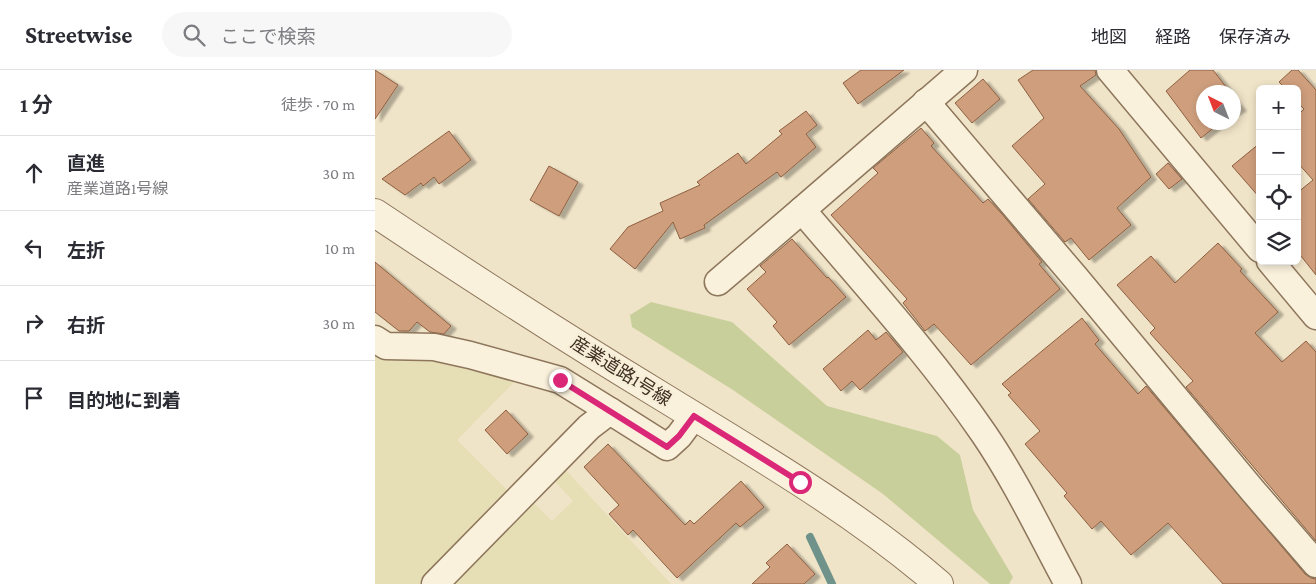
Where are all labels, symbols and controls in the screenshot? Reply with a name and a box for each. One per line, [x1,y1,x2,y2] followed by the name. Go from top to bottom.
[162,12,512,57] search box
[25,21,132,48] text: Streetwise
[180,21,208,49] icon: search
[220,26,315,47] text: ここで検索
[1091,27,1127,47] text: 地図
[1155,27,1191,47] text: 経路
[1219,27,1291,47] text: 保存済み
[1196,85,1241,130] north arrow
[1256,85,1301,265] map controls
[1256,85,1301,130] button: +
[20,93,53,117] text: 1 分
[281,96,355,113] text: 徒歩 · 70 m
[1256,130,1301,175] button: −
[67,153,105,174] text: 直進
[20,159,48,187] icon: ahead
[323,165,355,182] text: 30 m
[1256,175,1301,220] button: locate
[67,180,168,197] text: 産業道路1号線
[1256,220,1301,265] button: layers
[20,234,48,262] icon: left
[67,240,105,261] text: 左折
[325,240,355,257] text: 10 m
[20,309,48,337] icon: right
[67,315,105,336] text: 右折
[323,315,355,332] text: 30 m
[567,332,675,410] street label: 産業道路1号線
[549,369,572,392] route end
[20,384,48,412] icon: arrive
[67,390,181,411] text: 目的地に到着
[789,471,812,494] route start

